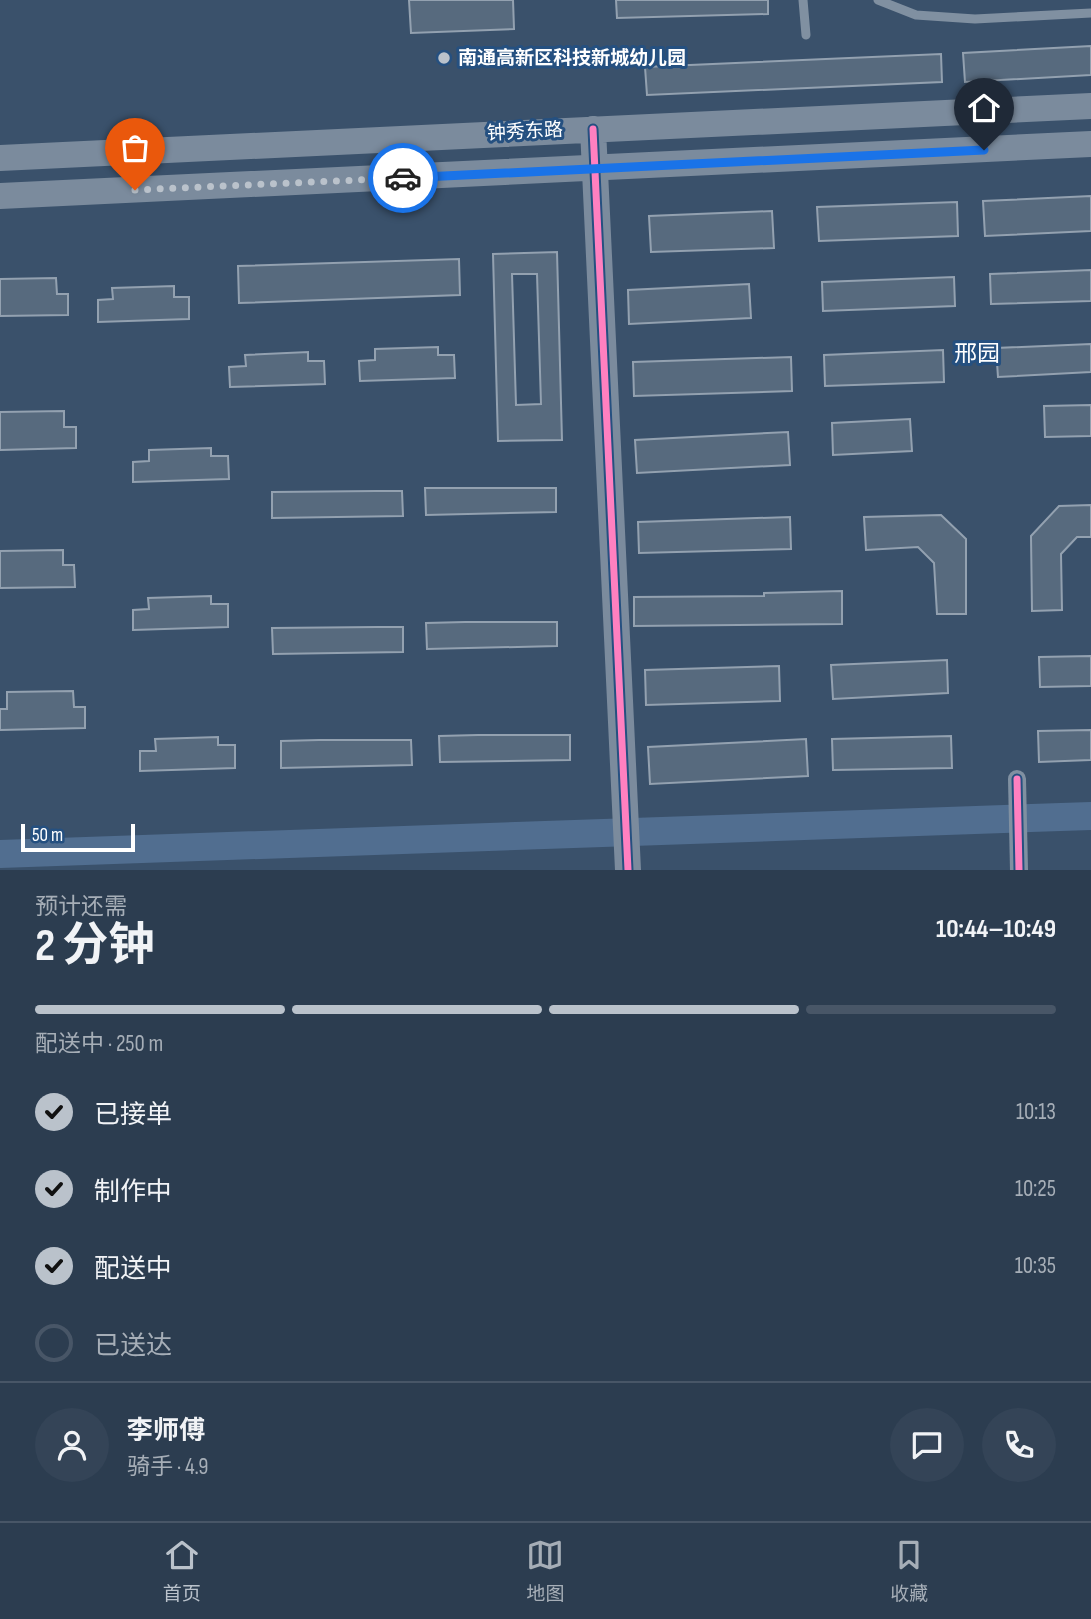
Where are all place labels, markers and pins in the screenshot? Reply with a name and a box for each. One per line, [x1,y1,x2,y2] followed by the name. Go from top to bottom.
[458,47,686,70] place label: 南通高新区科技新城幼儿园
[436,50,452,66] marker: 南通高新区科技新城幼儿园
[954,78,1014,150] pin
[105,118,165,190] pin

